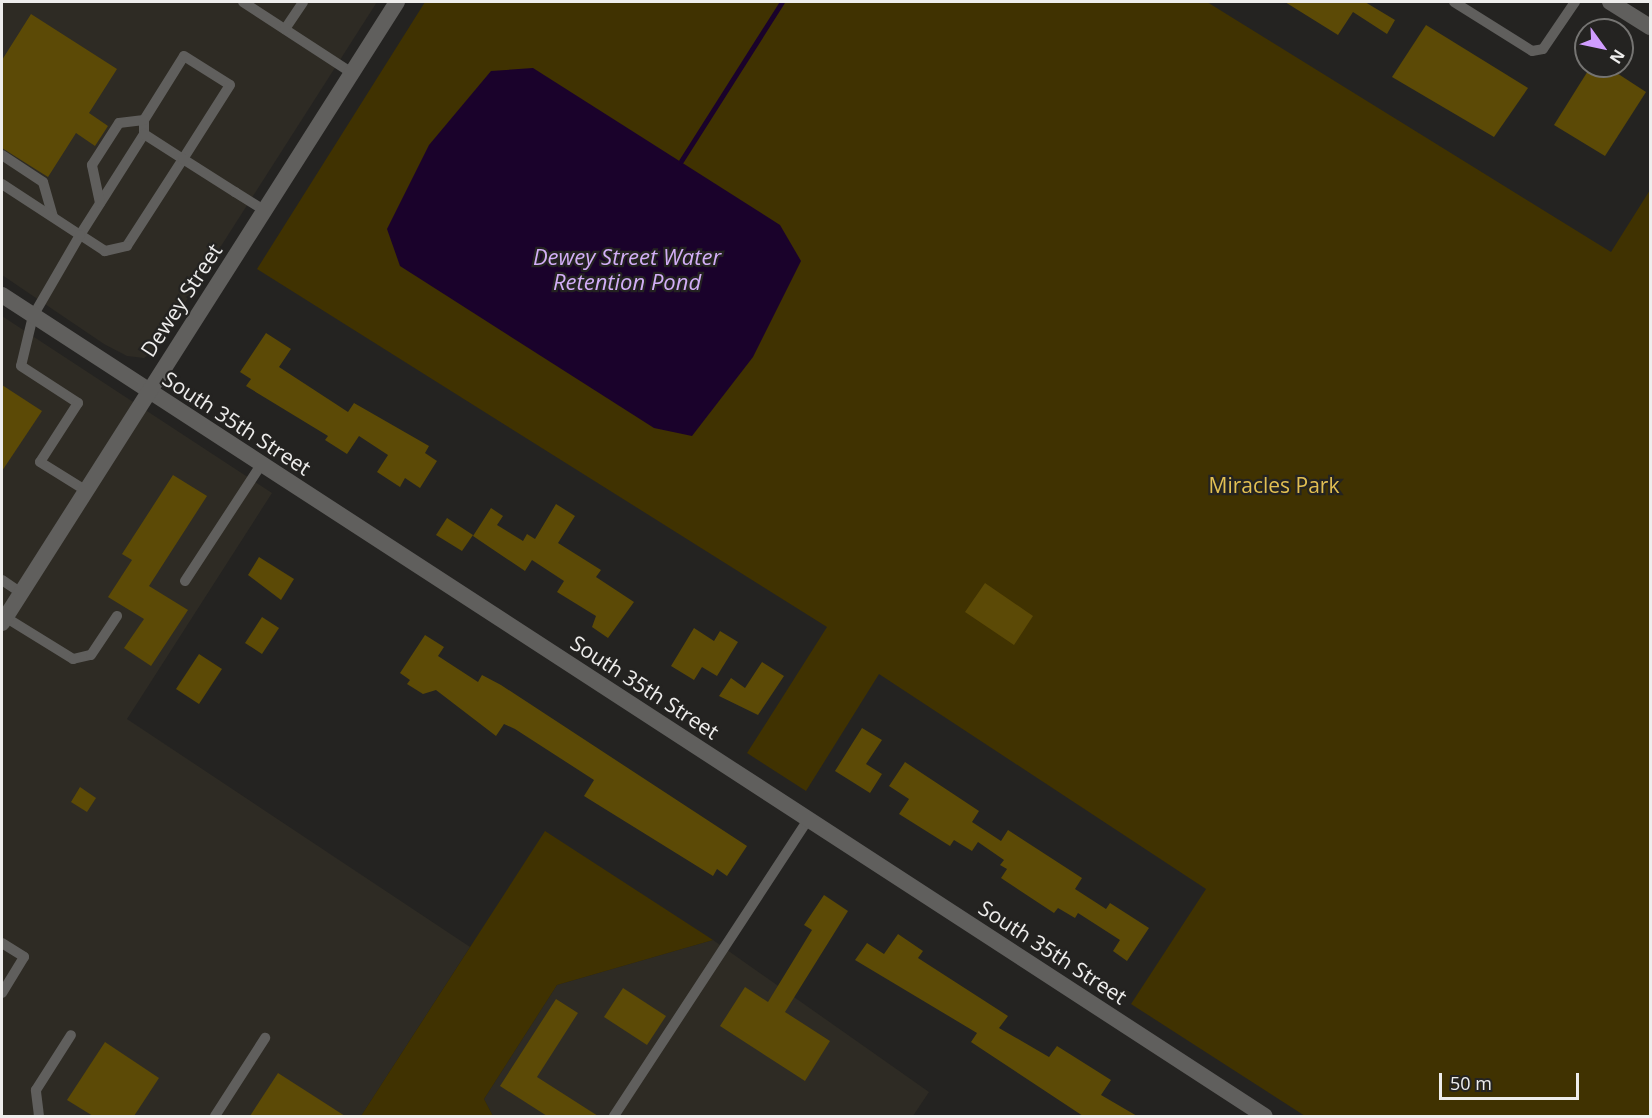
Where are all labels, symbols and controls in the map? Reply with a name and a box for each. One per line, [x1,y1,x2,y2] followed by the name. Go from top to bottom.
[1574,18,1634,78] north arrow
[1605,45,1630,68] text: N
[135,239,227,361] street label: Dewey Street
[533,243,721,294] water label: Dewey Street Water Retention Pond
[158,366,316,480] street label: South 35th Street
[1209,472,1339,498] park label: Miracles Park
[566,630,724,744] street label: South 35th Street
[974,895,1132,1009] street label: South 35th Street
[1442,1061,1582,1099] scale bar
[1450,1071,1492,1095] text: 50 m

